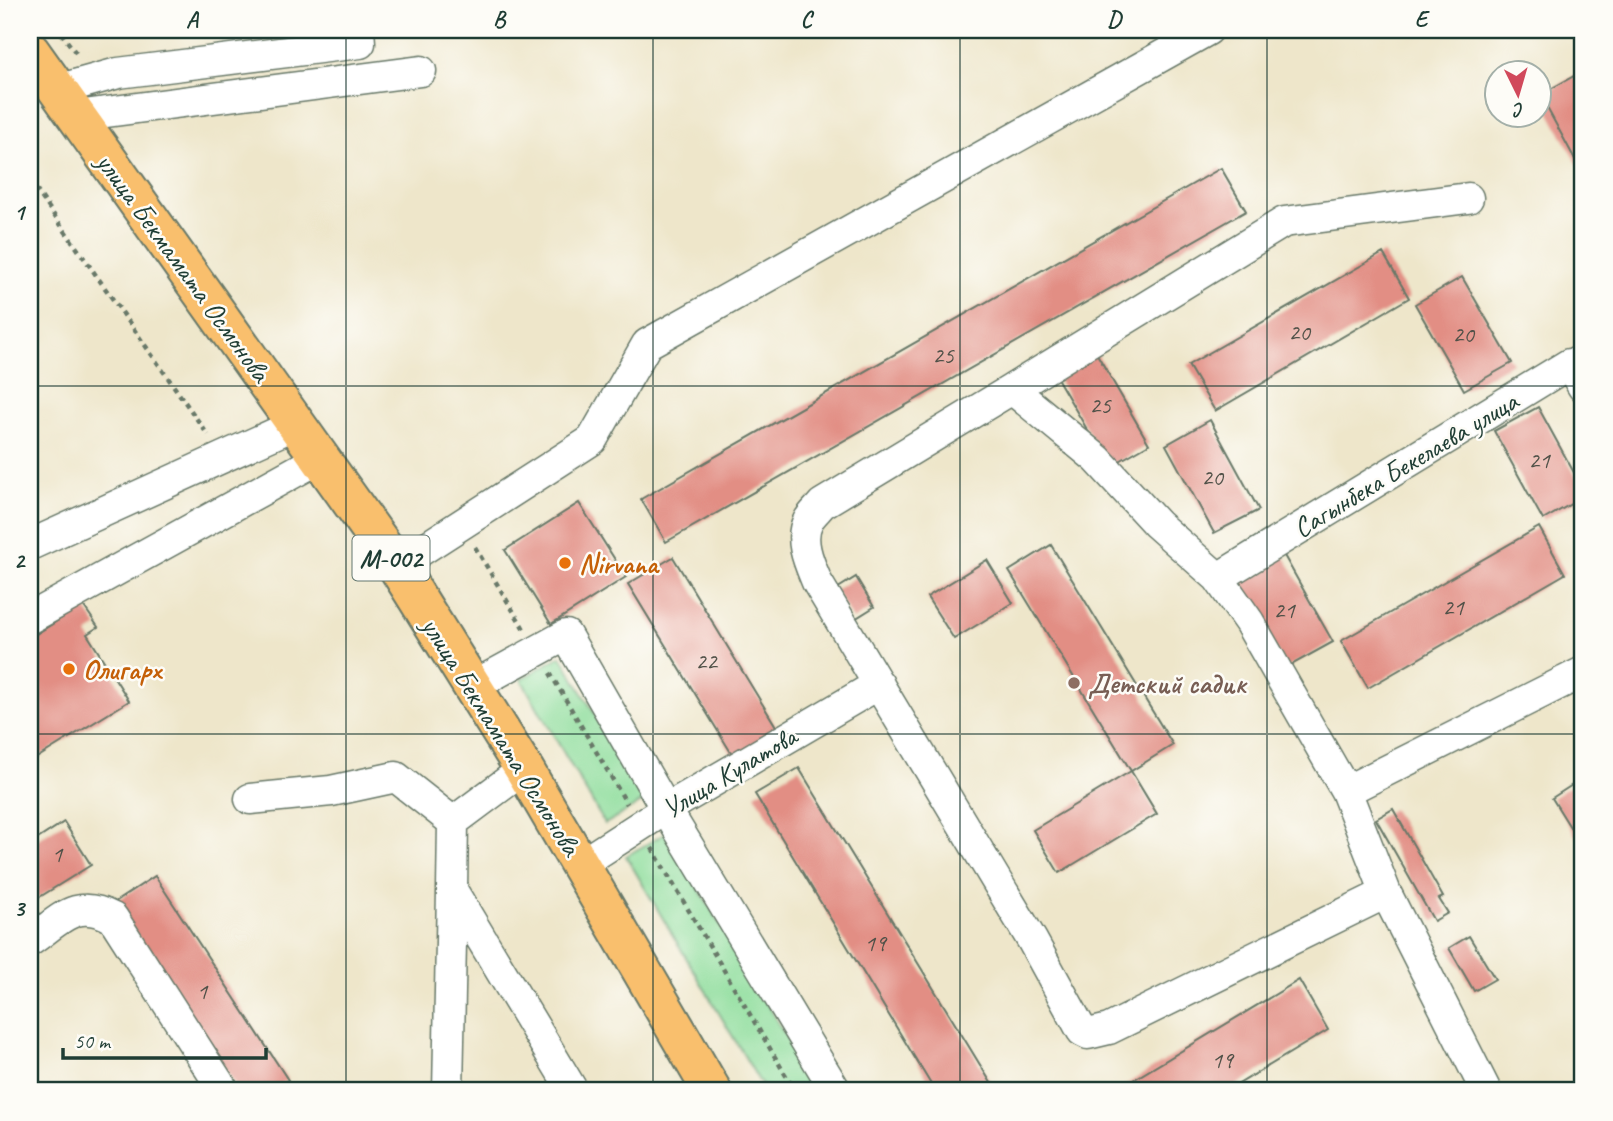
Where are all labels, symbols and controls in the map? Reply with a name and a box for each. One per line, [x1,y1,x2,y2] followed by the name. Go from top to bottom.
[186,5,200,34] text: A
[493,5,507,34] text: B
[801,5,815,34] text: C
[1107,5,1123,34] text: D
[1415,5,1431,34] text: E
[1484,60,1554,130] north arrow
[1511,98,1525,123] text: С
[88,144,279,390] street label: улица Бекмамата Осмонова
[14,198,27,227] text: 1
[1288,317,1312,347] house number: 20
[1452,319,1476,349] house number: 20
[932,340,955,370] house number: 25
[1286,383,1526,545] street label: Сагынбека Бекелаева улица
[1089,390,1112,420] house number: 25
[1528,445,1551,475] house number: 21
[1201,462,1225,492] house number: 20
[352,536,430,580] road number: M-002
[14,546,27,575] text: 2
[579,546,660,581] place label: Nirvana
[557,555,573,571] marker: Nirvana
[1442,592,1465,622] house number: 21
[1273,595,1296,625] house number: 21
[413,609,590,863] street label: улица Бекмамата Осмонова
[695,646,719,676] house number: 22
[83,652,163,687] place label: Олигарх
[61,661,77,677] marker: Олигарх
[1088,666,1248,701] place label: Детский садик
[1066,675,1082,691] marker: Детский садик
[656,717,805,826] street label: Улица Кулатова
[52,839,64,869] house number: 1
[14,894,27,923] text: 3
[864,928,888,958] house number: 19
[197,976,209,1006] house number: 1
[63,1016,266,1060] scale bar
[74,1028,112,1054] text: 50 m
[1211,1045,1235,1075] house number: 19

